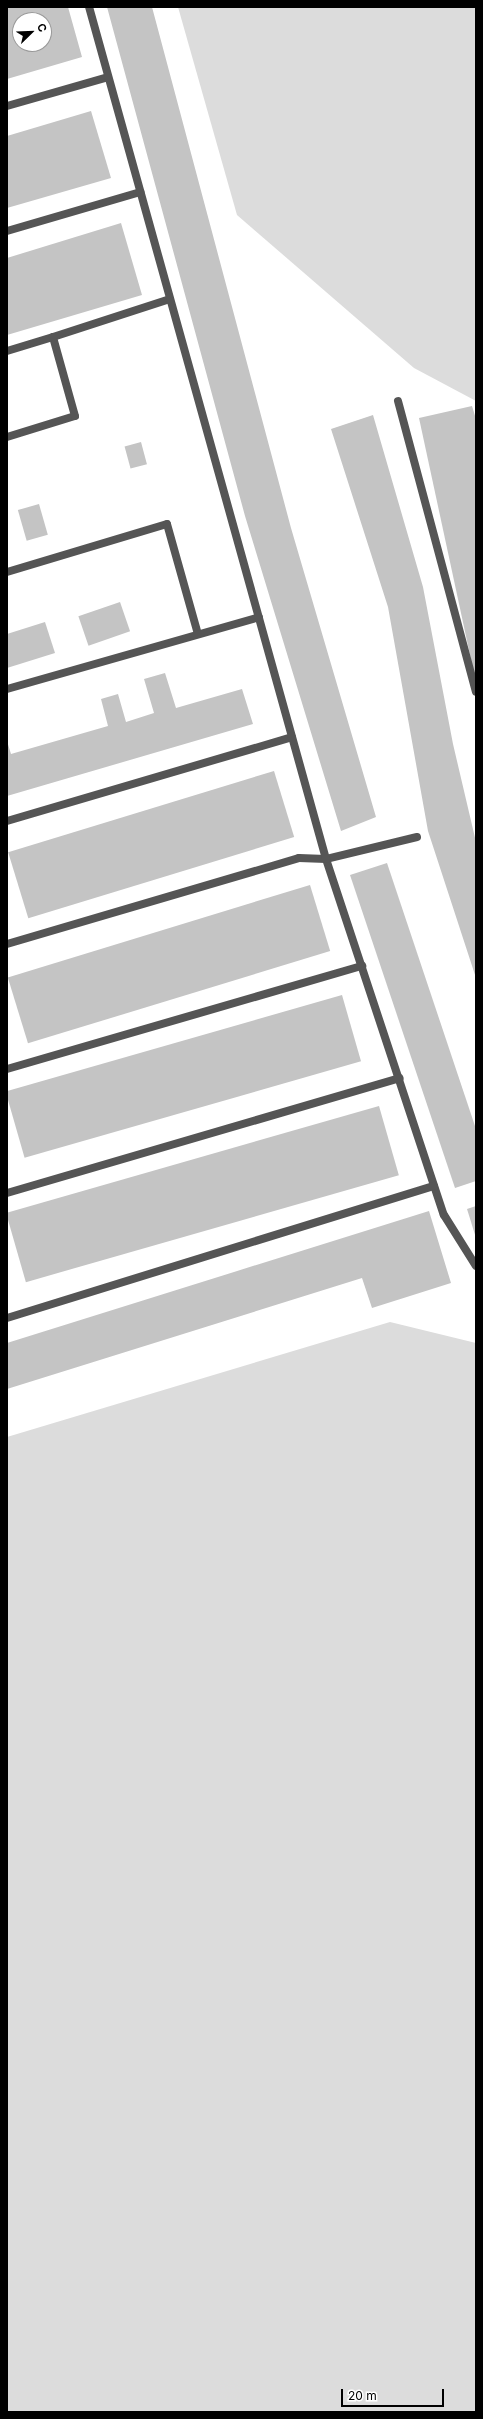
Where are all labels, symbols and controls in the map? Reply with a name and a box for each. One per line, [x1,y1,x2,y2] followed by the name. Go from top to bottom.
[12,12,52,52] north arrow
[34,21,50,34] text: С
[343,2381,446,2407] scale bar
[348,2388,377,2403] text: 20 m

